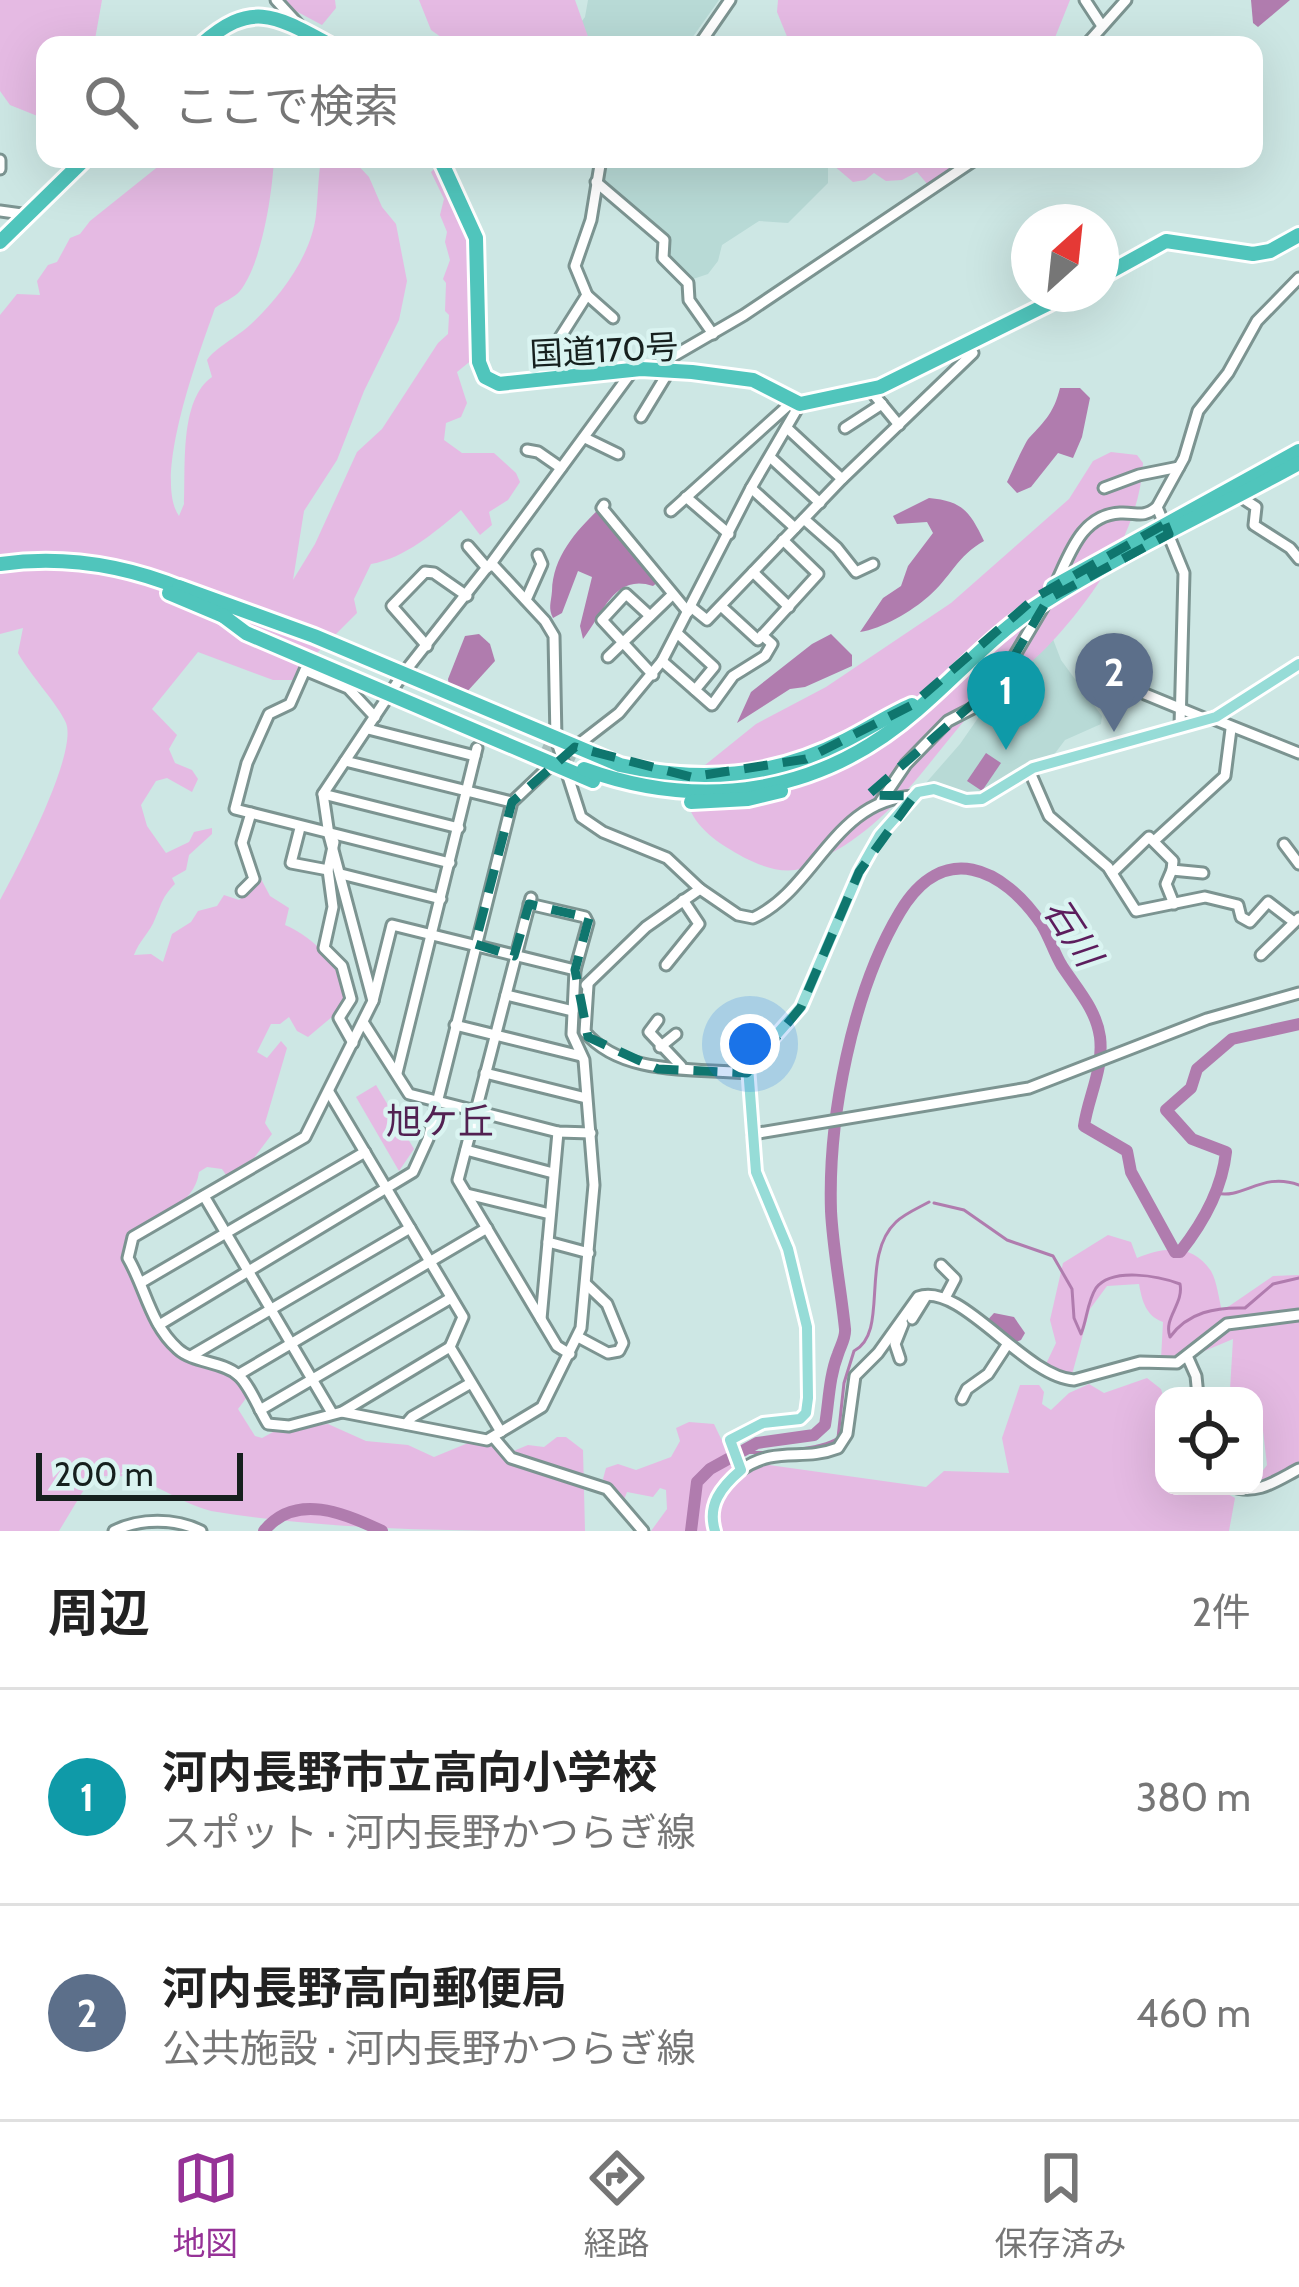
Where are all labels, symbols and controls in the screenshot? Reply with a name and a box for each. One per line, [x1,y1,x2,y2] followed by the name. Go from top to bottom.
[36,36,1263,168] search box
[78,69,144,135] icon: search
[174,79,399,133] text: ここで検索
[1011,204,1119,312] north arrow
[529,326,679,374] street label: 国道170号
[1075,633,1153,732] pin: 2
[967,651,1045,750] pin: 1
[1035,890,1113,978] water label: 石川
[720,1014,780,1074] your location
[386,1099,494,1143] district label: 旭ケ丘
[1155,1387,1263,1495] map controls
[1155,1387,1263,1495] button: locate
[36,1447,243,1500] scale bar
[54,1454,154,1494] text: 200 m
[48,1582,150,1644] text: 周辺
[1192,1588,1251,1636] text: 2件
[162,1745,657,1799] text: 河内長野市立高向小学校
[80,1773,94,1821] text: 1
[1136,1773,1251,1821] text: 380 m
[162,1808,696,1856] text: スポット · 河内長野かつらぎ線
[162,1961,567,2015] text: 河内長野高向郵便局
[77,1989,97,2037] text: 2
[1136,1989,1251,2037] text: 460 m
[162,2024,696,2072] text: 公共施設 · 河内長野かつらぎ線
[173,2145,239,2265] tab: 地図
[584,2145,650,2265] tab: 経路
[995,2145,1127,2265] tab: 保存済み

